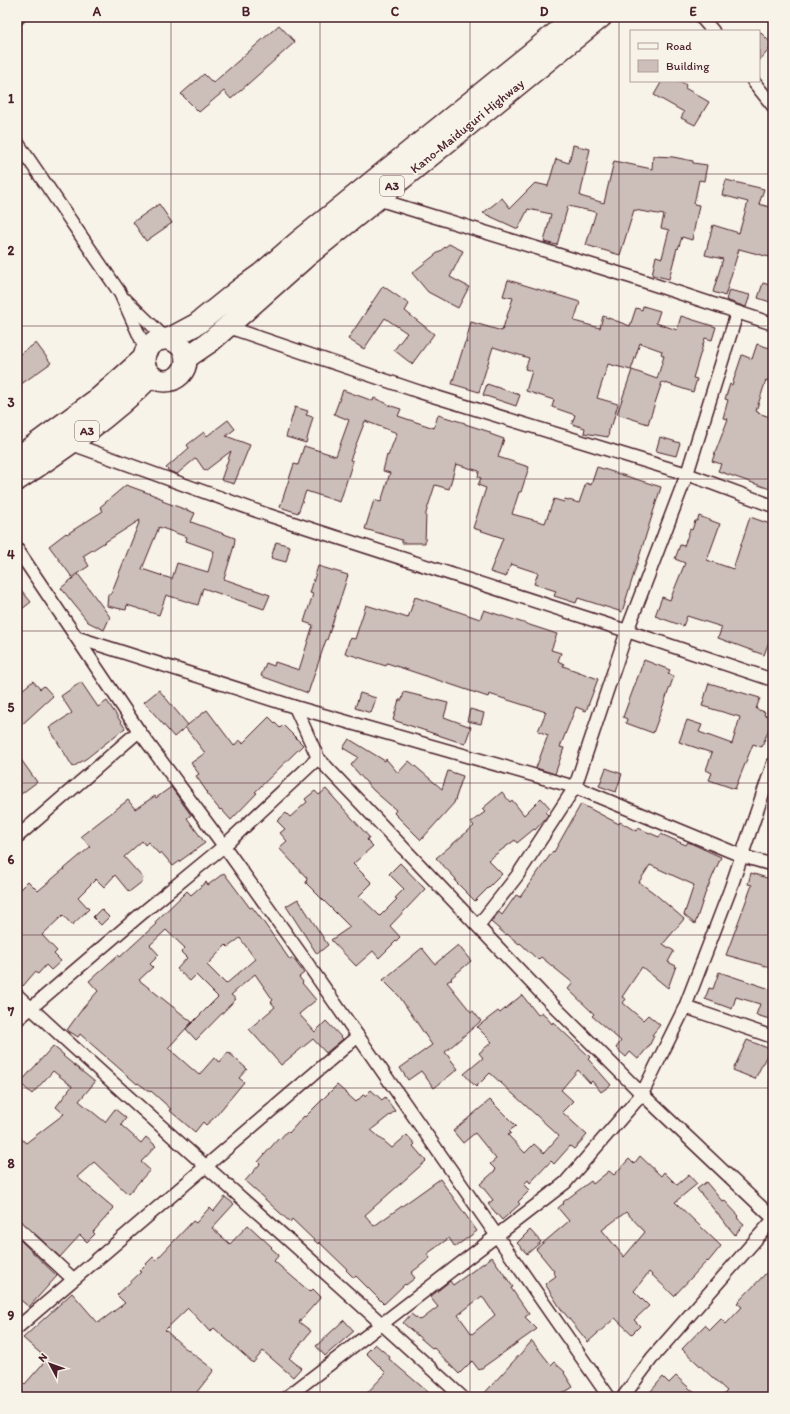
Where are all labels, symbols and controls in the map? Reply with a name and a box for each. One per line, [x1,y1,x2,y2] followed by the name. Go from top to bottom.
[92,4,102,19] text: A
[242,4,251,19] text: B
[391,4,400,19] text: C
[540,4,549,19] text: D
[689,4,697,19] text: E
[630,30,760,82] legend
[666,39,692,53] text: Road
[666,59,710,73] text: Building
[407,76,527,176] street label: Kano-Maiduguri Highway
[8,91,14,106] text: 1
[380,176,404,196] road number: A3
[8,243,15,258] text: 2
[7,395,15,410] text: 3
[75,421,99,441] road number: A3
[7,547,15,562] text: 4
[8,700,15,715] text: 5
[8,852,15,867] text: 6
[7,1004,15,1019] text: 7
[7,1156,15,1171] text: 8
[8,1308,15,1323] text: 9
[30,1344,70,1384] north arrow
[35,1351,50,1365] text: N

